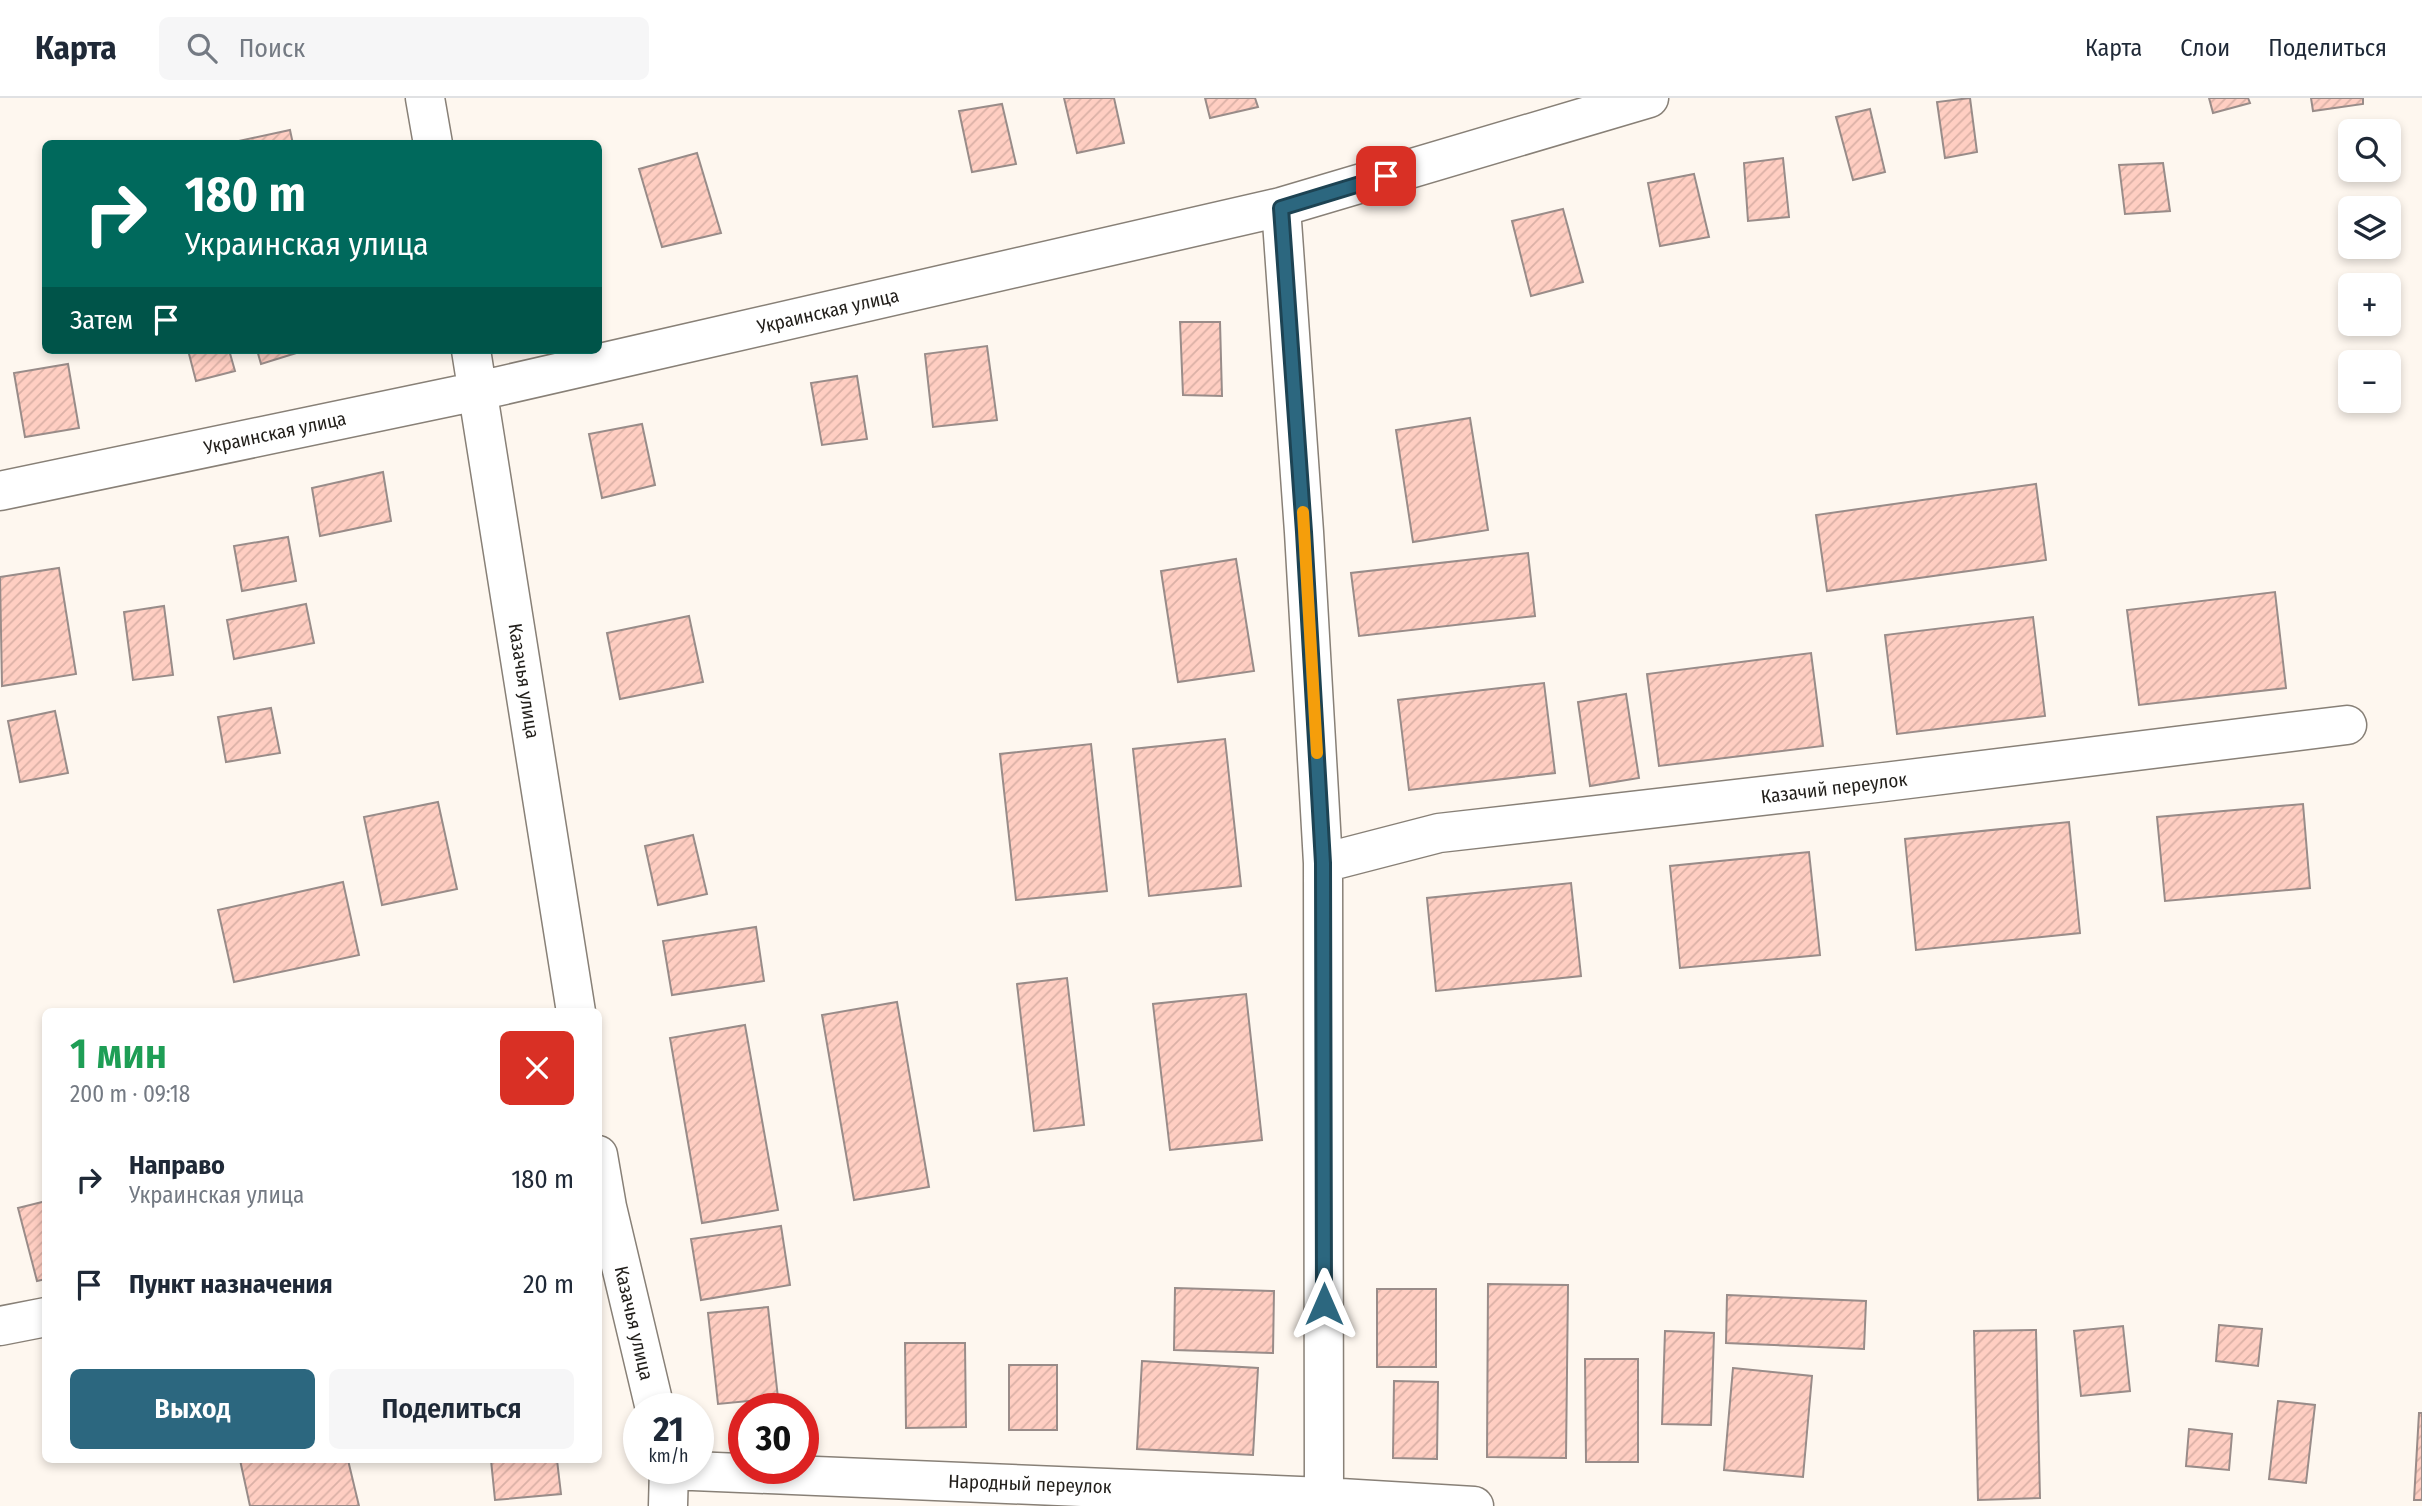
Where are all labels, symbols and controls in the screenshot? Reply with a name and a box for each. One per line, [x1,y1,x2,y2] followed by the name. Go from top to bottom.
[159,17,649,80] search box
[35,28,117,68] text: Карта
[183,29,221,67] icon: search
[239,33,305,64] text: Поиск
[2085,34,2142,62] text: Карта
[2180,34,2230,62] text: Слои
[2268,34,2387,62] text: Поделиться
[2338,119,2401,413] map controls
[2338,119,2401,182] button: search
[1356,146,1416,206] pin
[1367,157,1405,195] icon: arrive
[185,165,306,224] text: 180 m
[70,168,161,259] icon: right
[2338,196,2401,259] button: layers
[185,225,429,263] text: Украинская улица
[2338,273,2401,336] button: +
[754,284,901,339] street label: Украинская улица
[147,301,185,339] icon: arrive
[70,305,133,336] text: Затем
[2338,350,2401,413] button: −
[201,407,348,460] street label: Украинская улица
[504,622,544,740] street label: Казачья улица
[1760,768,1908,808] street label: Казачий переулок
[70,1029,167,1079] text: 1 мин
[500,1031,574,1105] button: close
[70,1080,190,1108] text: 200 m · 09:18
[129,1150,225,1181] text: Направо
[70,1161,108,1199] icon: right
[511,1164,574,1195] text: 180 m
[129,1181,304,1209] text: Украинская улица
[610,1264,658,1382] street label: Казачья улица
[70,1266,108,1304] icon: arrive
[1287,1267,1361,1341] position arrow
[129,1269,333,1300] text: Пункт назначения
[523,1269,574,1300] text: 20 m
[70,1369,315,1449] button: Выход
[329,1369,574,1449] button: Поделиться
[728,1393,819,1484] speed limit sign: 30
[653,1408,684,1450] text: 21
[648,1445,689,1467] text: km/h
[948,1470,1112,1498] street label: Народный переулок

